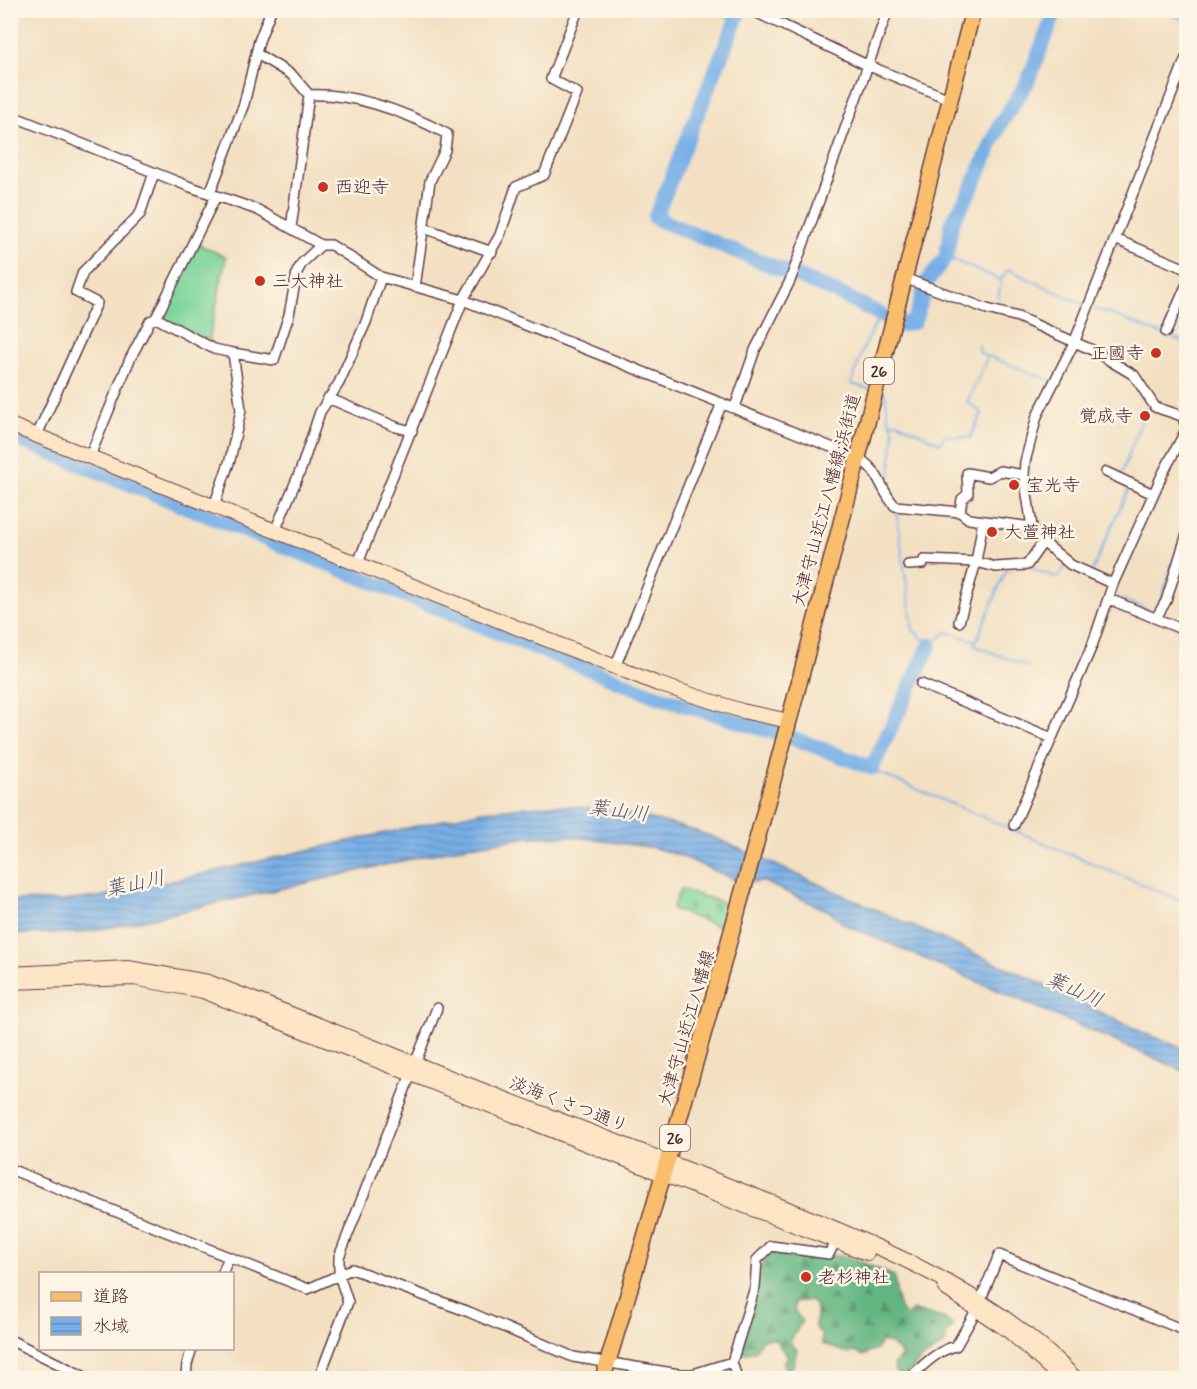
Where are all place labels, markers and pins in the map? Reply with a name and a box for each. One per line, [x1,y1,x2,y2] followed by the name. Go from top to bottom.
[335,176,389,200] place label: 西迎寺
[316,180,330,194] marker: 西迎寺
[272,270,344,294] place label: 三大神社
[253,274,267,288] marker: 三大神社
[1090,342,1144,366] place label: 正國寺
[1149,346,1163,360] marker: 正國寺
[1079,405,1133,429] place label: 覚成寺
[1138,409,1152,423] marker: 覚成寺
[1026,474,1080,498] place label: 宝光寺
[1007,478,1021,492] marker: 宝光寺
[1004,521,1076,545] place label: 大萱神社
[985,525,999,539] marker: 大萱神社
[818,1266,890,1290] place label: 老杉神社
[799,1270,813,1284] marker: 老杉神社

